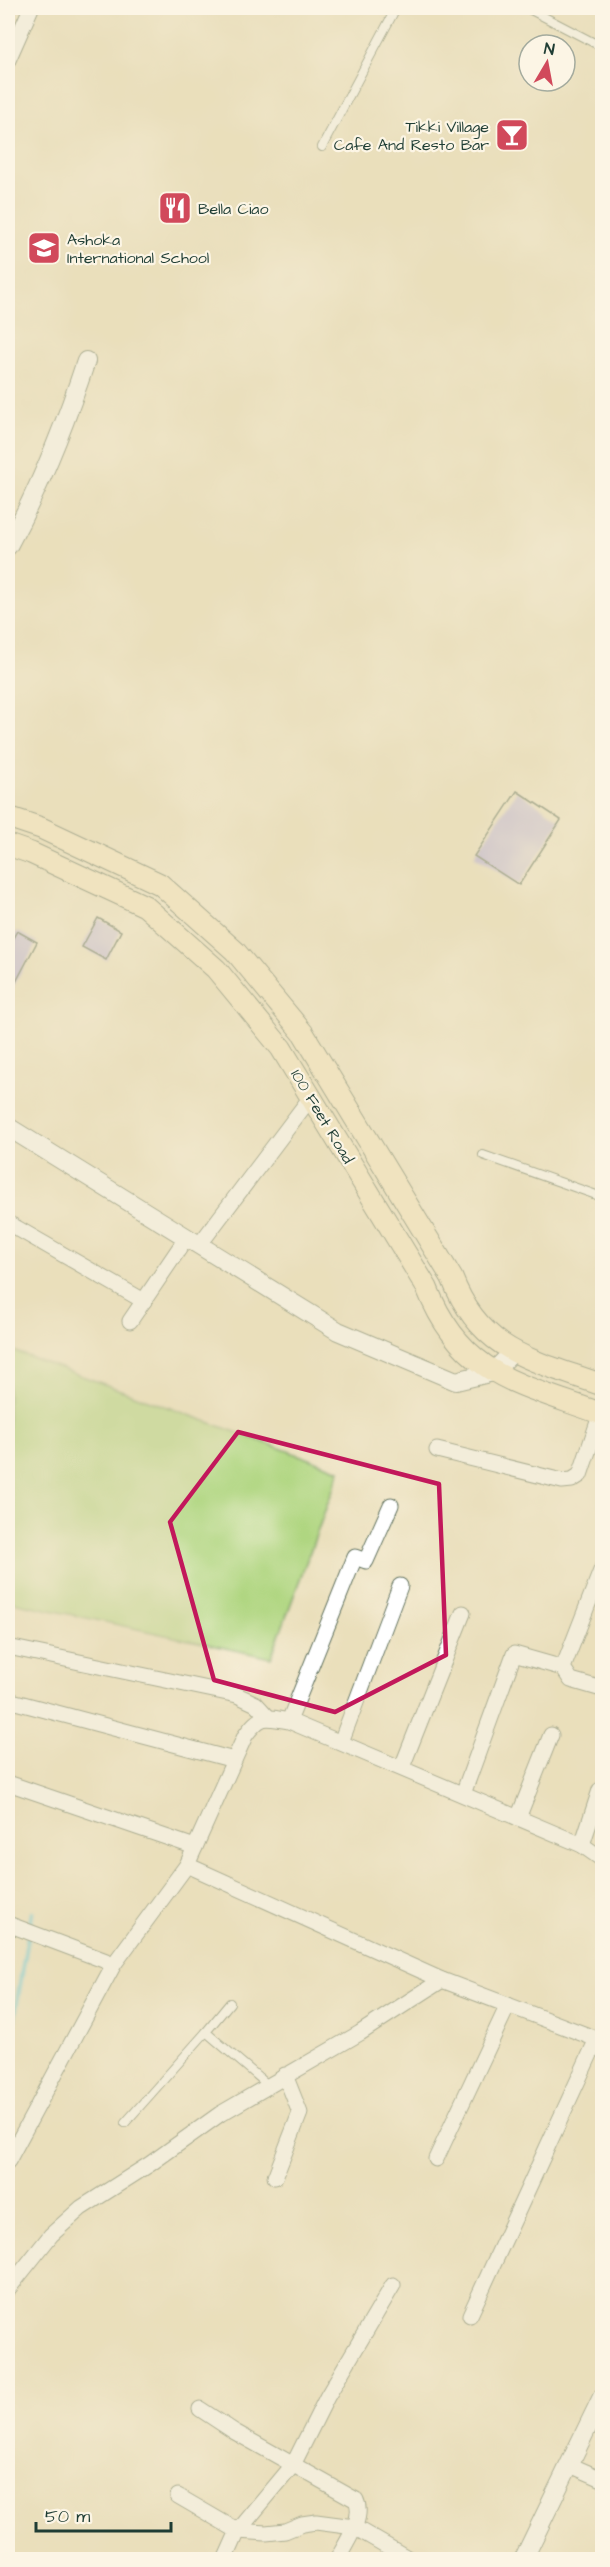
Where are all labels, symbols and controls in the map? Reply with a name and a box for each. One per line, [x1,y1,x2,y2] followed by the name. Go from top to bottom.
[517,33,577,93] north arrow
[543,38,556,61] text: N
[334,116,489,156] place label: Tikki Village Cafe And Resto Bar
[494,117,530,153] bar icon: Tikki Village Cafe And Resto Bar
[157,190,193,226] restaurant icon: Bella Ciao
[198,198,269,220] place label: Bella Ciao
[67,229,209,269] place label: Ashoka International School
[26,230,62,266] school or university icon: Ashoka International School
[285,1065,359,1168] street label: 100 Feet Road
[36,2495,171,2533] scale bar
[45,2504,90,2529] text: 50 m

